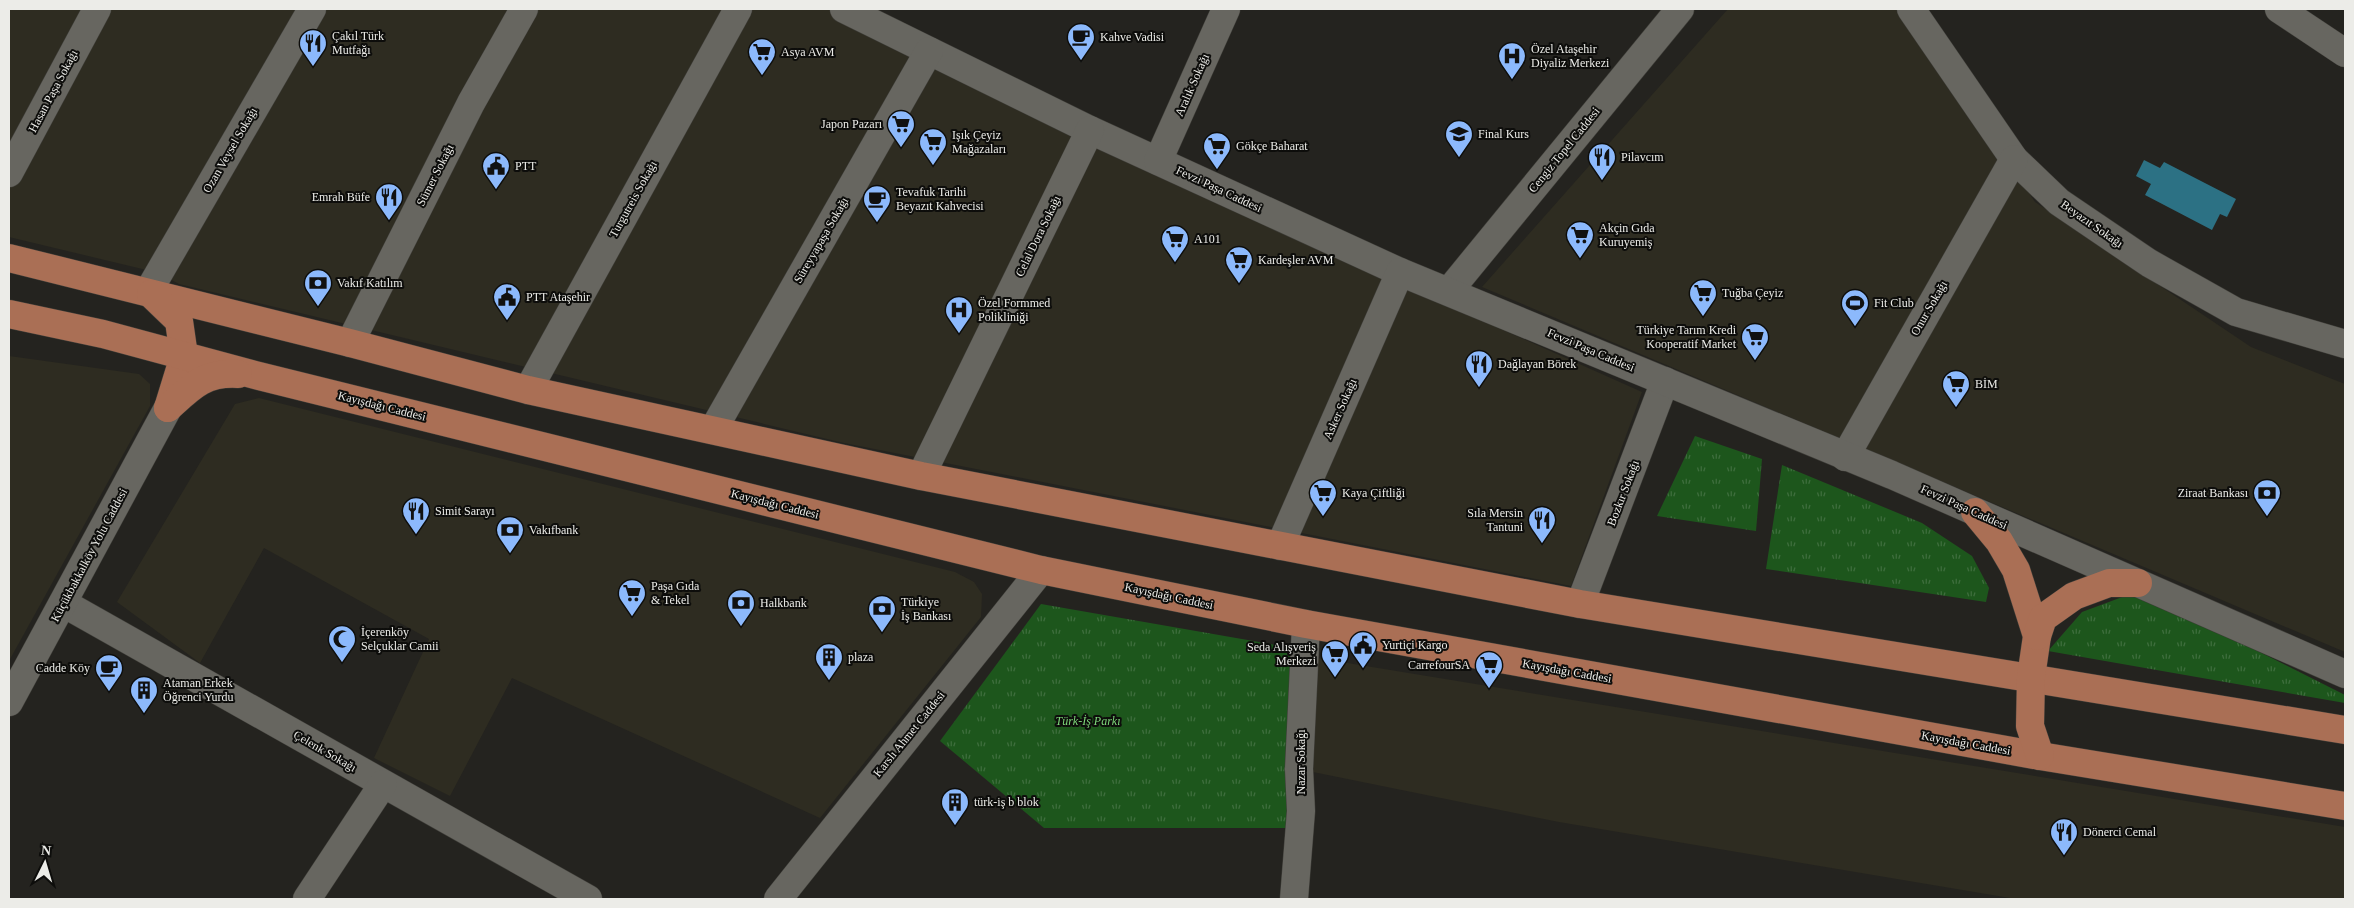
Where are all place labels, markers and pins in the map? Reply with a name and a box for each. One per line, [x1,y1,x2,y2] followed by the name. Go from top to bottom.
[1066,22,1096,61] cafe icon: Kahve Vadisi
[298,28,328,67] restaurant icon: Çakıl Türk Mutfağı
[332,29,384,57] place label: Çakıl Türk Mutfağı
[1100,30,1165,44] place label: Kahve Vadisi
[747,37,777,76] supermarket icon: Asya AVM
[1497,41,1527,80] hospital icon: Özel Ataşehir Diyaliz Merkezi
[1531,42,1610,70] place label: Özel Ataşehir Diyaliz Merkezi
[781,45,835,59] place label: Asya AVM
[886,109,916,148] supermarket icon: Japon Pazarı
[821,117,883,131] place label: Japon Pazarı
[1444,119,1474,158] school or university icon: Final Kurs
[918,127,948,166] supermarket icon: Işık Çeyiz Mağazaları
[1478,127,1529,141] place label: Final Kurs
[952,128,1007,156] place label: Işık Çeyiz Mağazaları
[1202,131,1232,170] supermarket icon: Gökçe Baharat
[1236,139,1308,153] place label: Gökçe Baharat
[1587,142,1617,181] restaurant icon: Pilavcım
[1621,150,1664,164] place label: Pilavcım
[481,151,511,190] public building icon: PTT
[515,159,537,173] place label: PTT
[374,182,404,221] restaurant icon: Emrah Büfe
[862,184,892,223] cafe icon: Tevafuk Tarihi Beyazıt Kahvecisi
[896,185,984,213] place label: Tevafuk Tarihi Beyazıt Kahvecisi
[312,190,370,204] place label: Emrah Büfe
[1565,220,1595,259] supermarket icon: Akçin Gıda Kuruyemiş
[1599,221,1655,249] place label: Akçin Gıda Kuruyemiş
[1160,224,1190,263] supermarket icon: A101
[1194,232,1221,246] place label: A101
[1224,245,1254,284] supermarket icon: Kardeşler AVM
[1258,253,1334,267] place label: Kardeşler AVM
[303,268,333,307] bank icon: Vakıf Katılım
[337,276,403,290] place label: Vakıf Katılım
[1688,278,1718,317] supermarket icon: Tuğba Çeyiz
[492,282,522,321] public building icon: PTT Ataşehir
[1722,286,1783,300] place label: Tuğba Çeyiz
[1840,288,1870,327] sports icon: Fit Club
[526,290,590,304] place label: PTT Ataşehir
[944,295,974,334] hospital icon: Özel Formmed Polikliniği
[978,296,1050,324] place label: Özel Formmed Polikliniği
[1874,296,1914,310] place label: Fit Club
[1740,322,1770,361] supermarket icon: Türkiye Tarım Kredi Kooperatif Market
[1636,323,1737,351] place label: Türkiye Tarım Kredi Kooperatif Market
[1464,349,1494,388] restaurant icon: Dağlayan Börek
[1498,357,1576,371] place label: Dağlayan Börek
[1941,369,1971,408] supermarket icon: BİM
[1975,377,1998,391] place label: BİM
[1308,478,1338,517] supermarket icon: Kaya Çiftliği
[2252,478,2282,517] bank icon: Ziraat Bankası
[1342,486,1406,500] place label: Kaya Çiftliği
[2178,486,2249,500] place label: Ziraat Bankası
[401,496,431,535] restaurant icon: Simit Sarayı
[435,504,495,518] place label: Simit Sarayı
[1527,505,1557,544] restaurant icon: Sıla Mersin Tantuni
[1467,506,1524,534] place label: Sıla Mersin Tantuni
[495,515,525,554] bank icon: Vakıfbank
[529,523,578,537] place label: Vakıfbank
[617,578,647,617] supermarket icon: Paşa Gıda & Tekel
[651,579,700,607] place label: Paşa Gıda & Tekel
[726,588,756,627] bank icon: Halkbank
[867,594,897,633] bank icon: Türkiye İş Bankası
[901,595,952,623] place label: Türkiye İş Bankası
[760,596,807,610] place label: Halkbank
[327,624,357,663] mosque icon: İçerenköy Selçuklar Camii
[361,625,439,653] place label: İçerenköy Selçuklar Camii
[1348,630,1378,669] public building icon: Yurtiçi Kargo
[1382,638,1447,652] place label: Yurtiçi Kargo
[1320,639,1350,678] supermarket icon: Seda Alışveriş Merkezi
[1247,640,1317,668] place label: Seda Alışveriş Merkezi
[814,642,844,681] building icon: plaza
[848,650,874,664] place label: plaza
[1474,650,1504,689] supermarket icon: CarrefourSA
[94,653,124,692] cafe icon: Cadde Köy
[1408,658,1470,672] place label: CarrefourSA
[36,661,90,675] place label: Cadde Köy
[129,675,159,714] building icon: Ataman Erkek Öğrenci Yurdu
[163,676,234,704] place label: Ataman Erkek Öğrenci Yurdu
[940,787,970,826] building icon: türk-iş b blok
[974,795,1039,809] place label: türk-iş b blok
[2049,817,2079,856] restaurant icon: Dönerci Cemal
[2083,825,2157,839] place label: Dönerci Cemal

